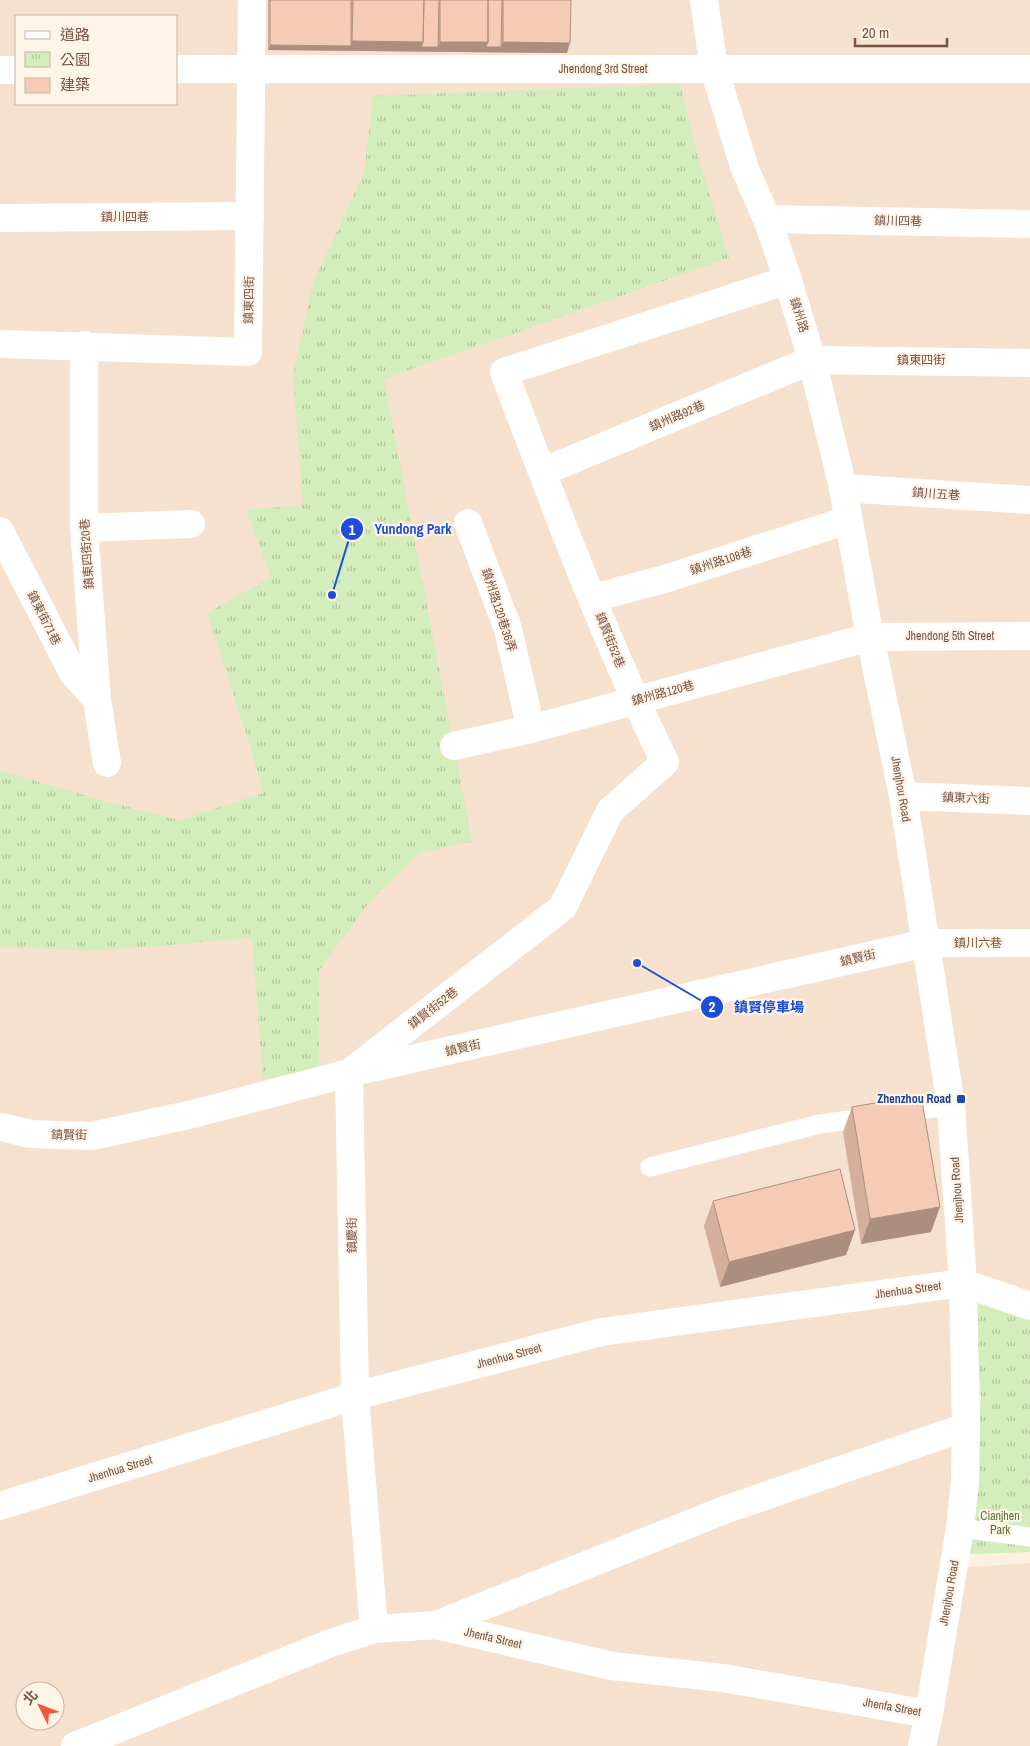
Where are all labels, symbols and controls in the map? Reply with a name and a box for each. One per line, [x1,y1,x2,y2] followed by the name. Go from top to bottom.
[15,15,178,105] legend
[855,15,948,47] scale bar
[862,22,889,43] text: 20 m
[60,24,90,45] text: 道路
[60,49,90,70] text: 公園
[558,61,648,77] street label: Jhendong 3rd Street
[60,74,90,95] text: 建築
[101,209,149,225] street label: 鎮川四巷
[874,213,922,229] street label: 鎮川四巷
[241,276,257,324] street label: 鎮東四街
[786,295,812,335] street label: 鎮州路
[897,352,945,368] street label: 鎮東四街
[647,397,707,435] street label: 鎮州路92巷
[911,484,961,504] street label: 鎮川五巷
[340,515,462,544] callout: Yundong Park
[77,518,97,590] street label: 鎮東四街20巷
[349,519,356,540] text: 1
[374,520,452,538] text: Yundong Park
[688,543,754,579] street label: 鎮州路108巷
[478,566,520,654] street label: 鎮州路120巷36弄
[23,588,65,648] street label: 鎮東街71巷
[592,610,628,670] street label: 鎮賢街52巷
[906,628,995,644] street label: Jhendong 5th Street
[630,677,696,709] street label: 鎮州路120巷
[887,755,915,823] street label: Jhenjhou Road
[942,789,990,807] street label: 鎮東六街
[954,935,1002,951] street label: 鎮川六巷
[839,946,877,970] street label: 鎮賢街
[405,984,461,1032] street label: 鎮賢街52巷
[699,993,814,1022] callout: 鎮賢停車場
[709,996,716,1017] text: 2
[734,998,804,1016] text: 鎮賢停車場
[444,1036,482,1060] street label: 鎮賢街
[877,1091,951,1107] place label: Zhenzhou Road
[955,1093,967,1105] marker: Zhenzhou Road
[51,1127,87,1143] street label: 鎮賢街
[947,1156,967,1224] street label: Jhenjhou Road
[344,1217,360,1253] street label: 鎮慶街
[874,1277,942,1303] street label: Jhenhua Street
[475,1340,544,1372] street label: Jhenhua Street
[86,1452,155,1486] street label: Jhenhua Street
[980,1508,1020,1538] park label: Cianjhen Park
[935,1559,963,1627] street label: Jhenjhou Road
[463,1624,524,1652] street label: Jhenfa Street
[15,1681,65,1731] north arrow
[19,1686,42,1709] text: 北
[862,1694,922,1720] street label: Jhenfa Street

